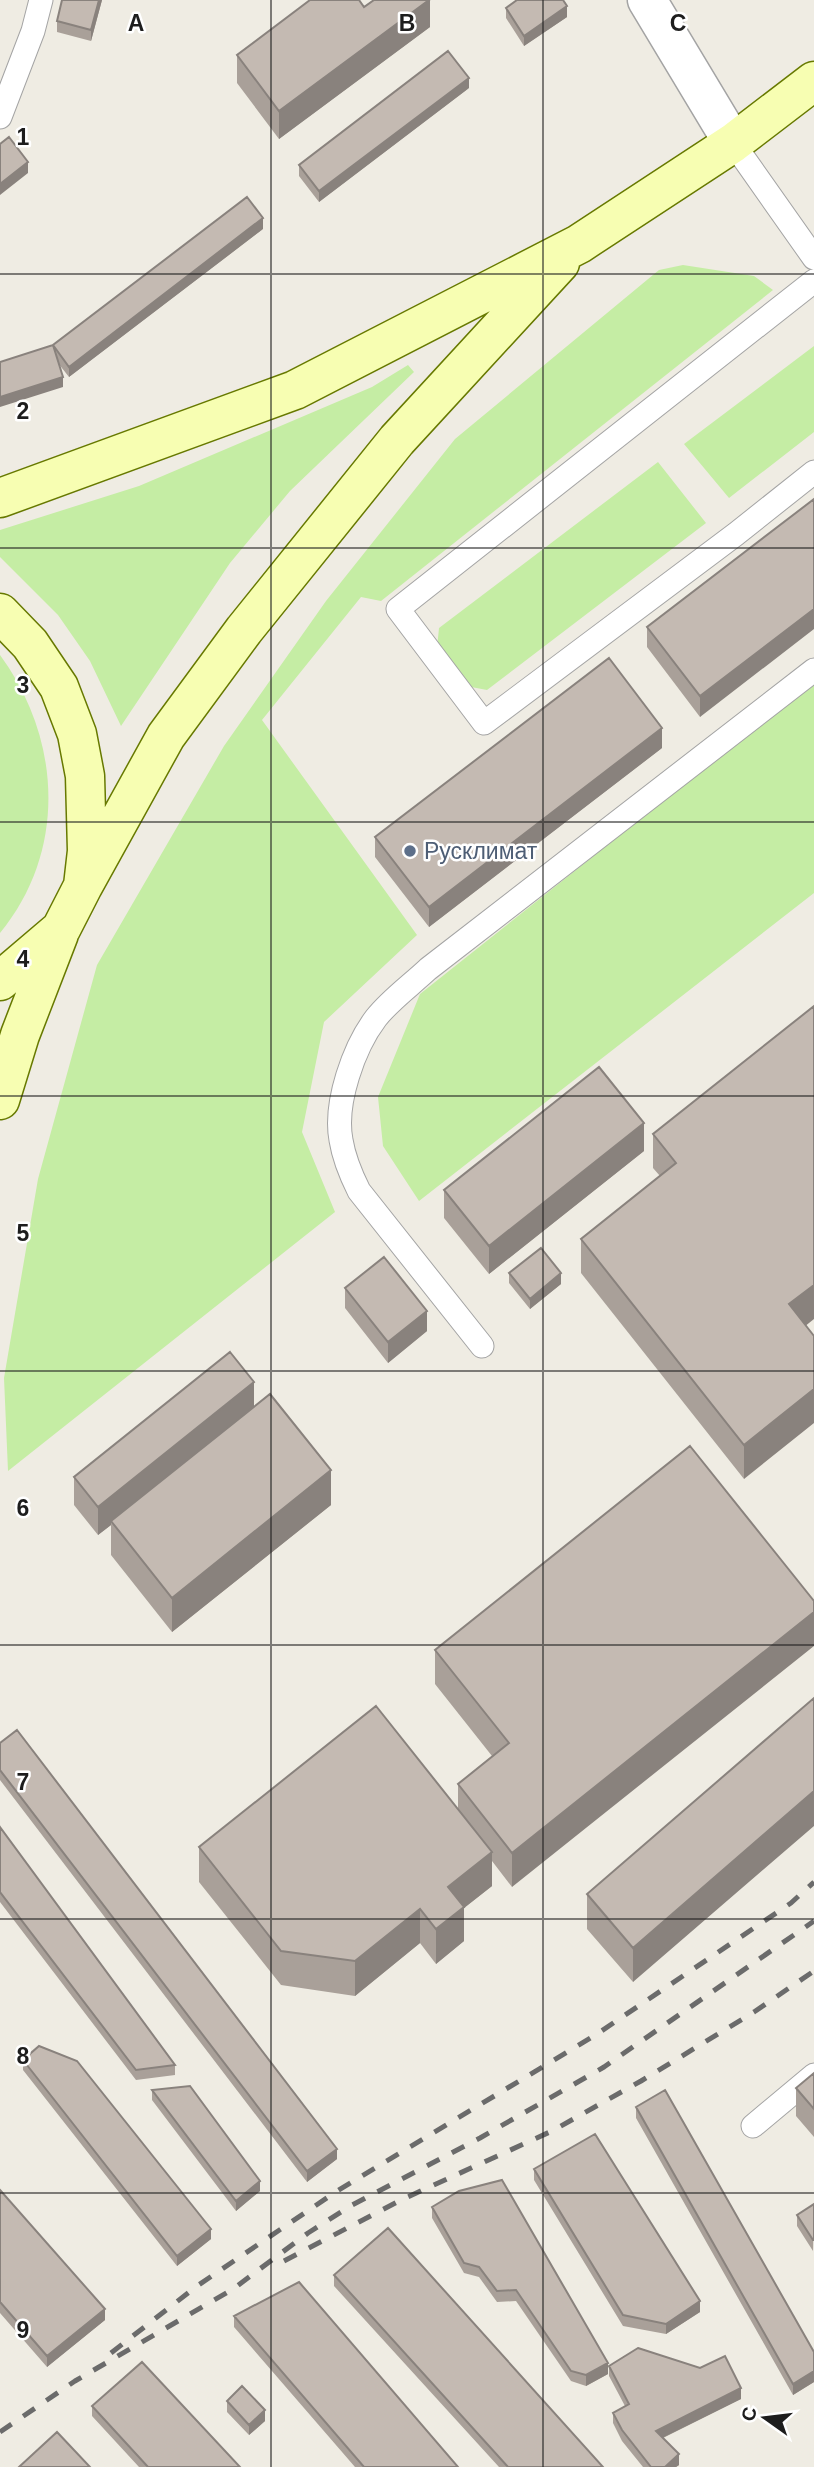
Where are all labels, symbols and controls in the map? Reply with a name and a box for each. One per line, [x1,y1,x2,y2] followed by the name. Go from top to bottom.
[128,10,144,36] text: A
[399,10,415,36] text: B
[670,10,686,36] text: C
[17,124,30,150] text: 1
[17,398,29,424] text: 2
[17,672,29,698] text: 3
[424,838,538,864] place label: Русклимат
[402,843,418,859] marker: Русклимат
[17,946,30,972] text: 4
[17,1220,30,1246] text: 5
[17,1495,29,1521] text: 6
[17,1769,29,1795] text: 7
[17,2043,30,2069] text: 8
[17,2317,29,2343] text: 9
[730,2383,800,2453] north arrow
[737,2405,761,2423] text: С

